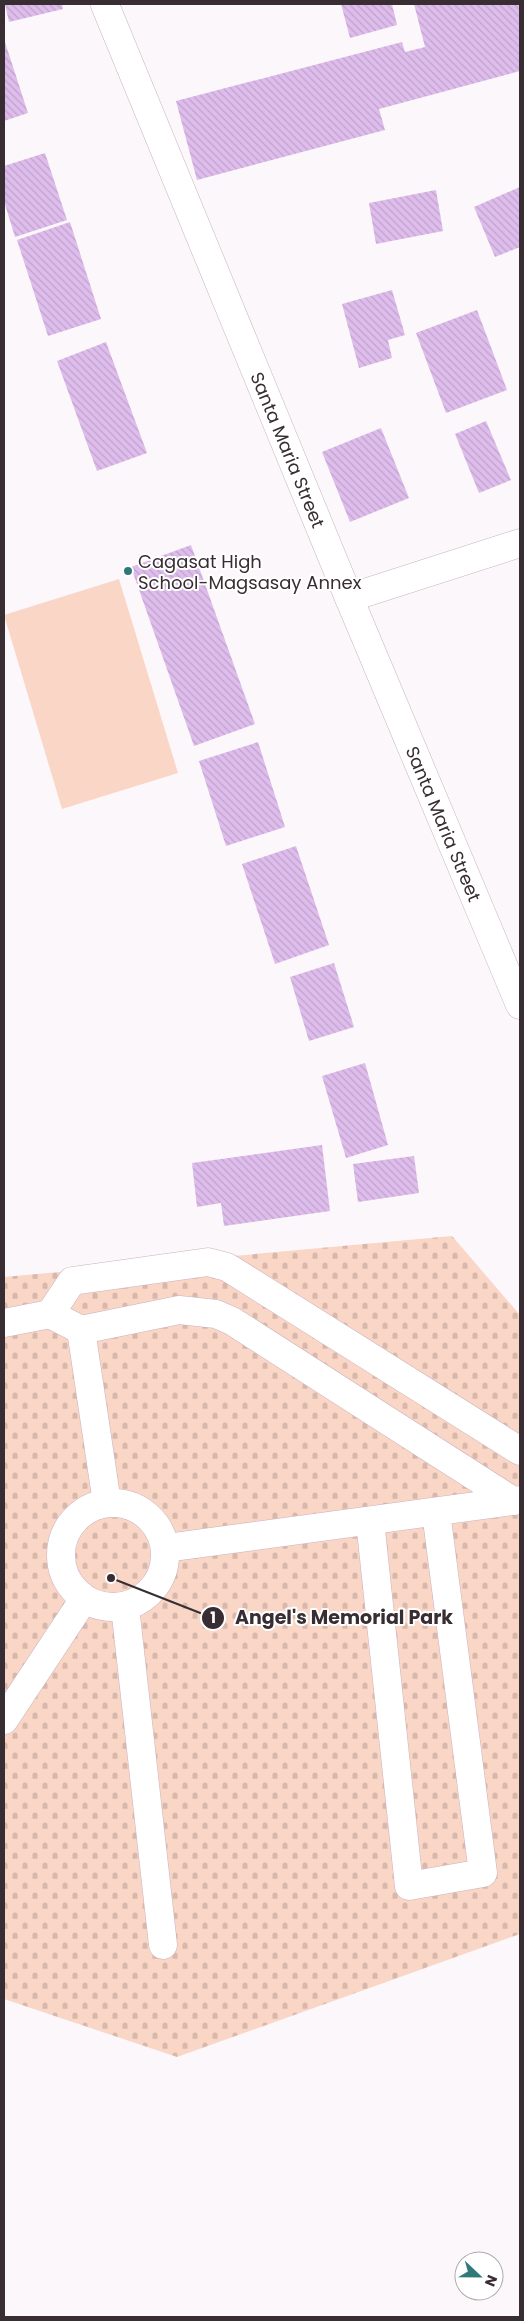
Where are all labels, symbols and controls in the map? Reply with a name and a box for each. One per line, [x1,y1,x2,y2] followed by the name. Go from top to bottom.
[245,368,331,532] street label: Santa Maria Street
[138,549,362,595] place label: Cagasat High School-Magsasay Annex
[122,565,134,577] marker: Cagasat High School-Magsasay Annex
[400,742,488,905] street label: Santa Maria Street
[200,1601,463,1635] callout: Angel's Memorial Park
[235,1604,453,1631] text: Angel's Memorial Park
[210,1607,216,1628] text: 1
[454,2251,504,2301] north arrow
[480,2272,502,2289] text: N

